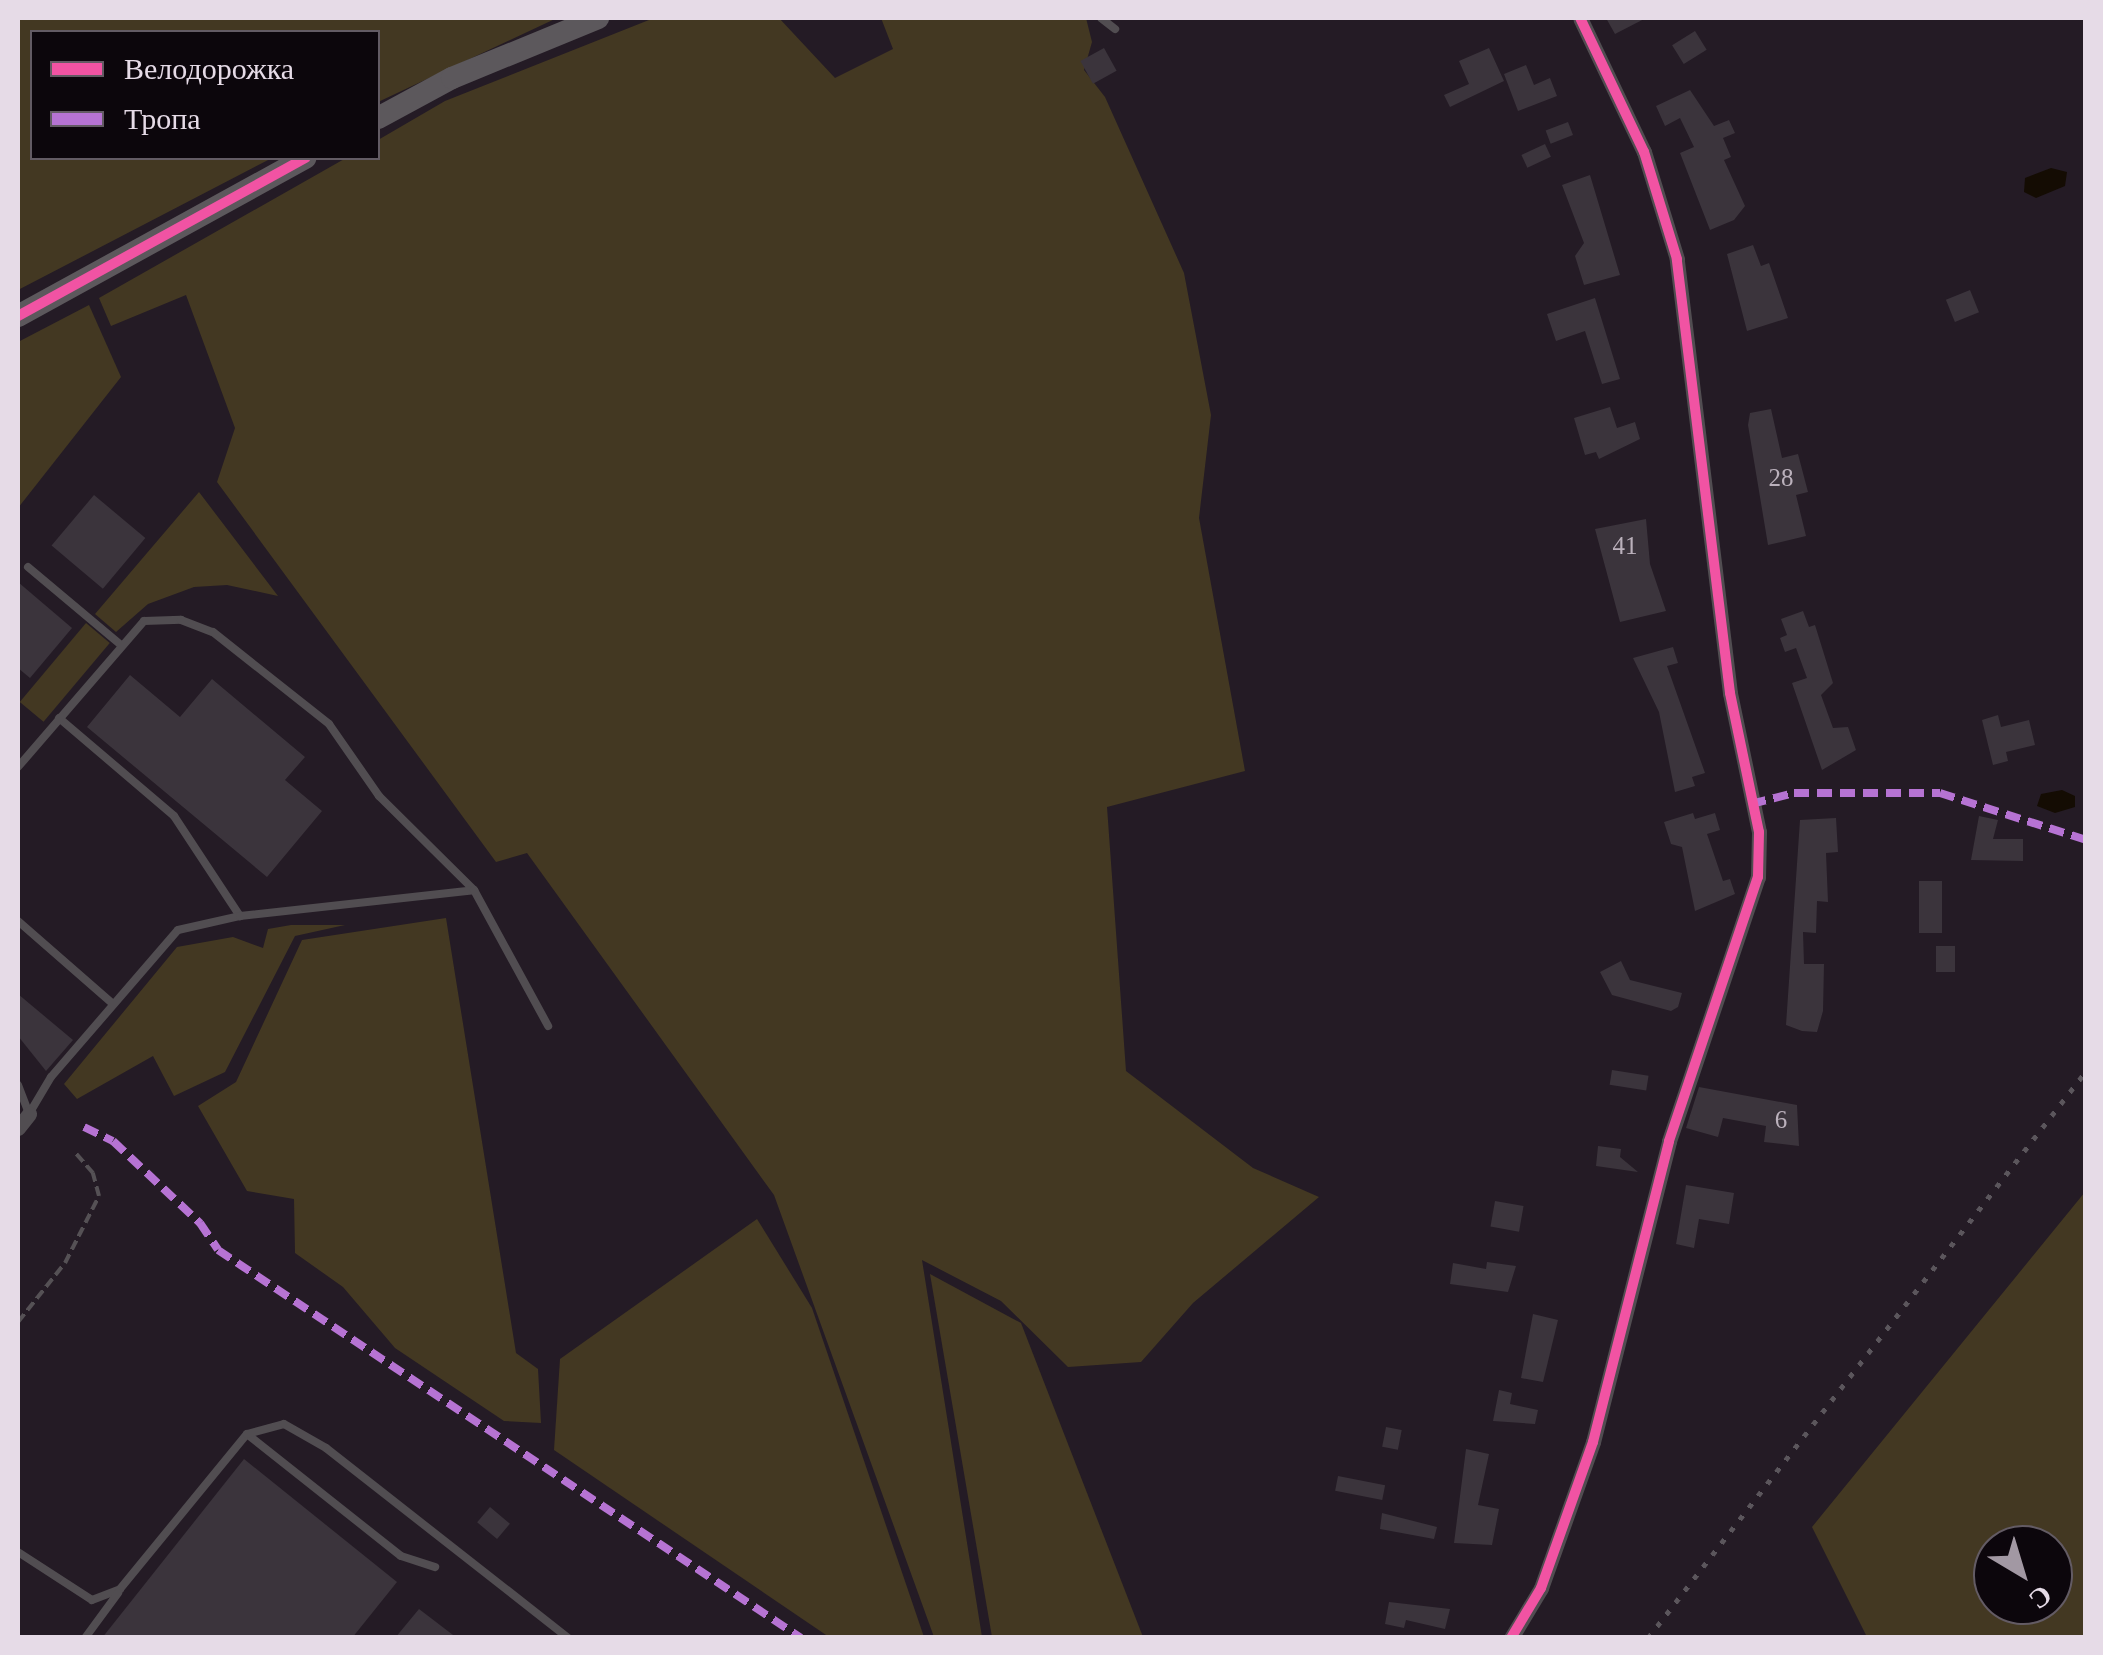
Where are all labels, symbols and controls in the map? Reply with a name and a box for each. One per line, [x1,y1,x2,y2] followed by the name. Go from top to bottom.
[30,30,380,160] legend
[124,52,294,85] text: Велодорожка
[124,102,201,135] text: Тропа
[1768,463,1794,493] house number: 28
[1612,531,1638,561] house number: 41
[1775,1105,1787,1135] house number: 6
[1973,1525,2073,1625] north arrow
[2023,1579,2058,1616] text: С

